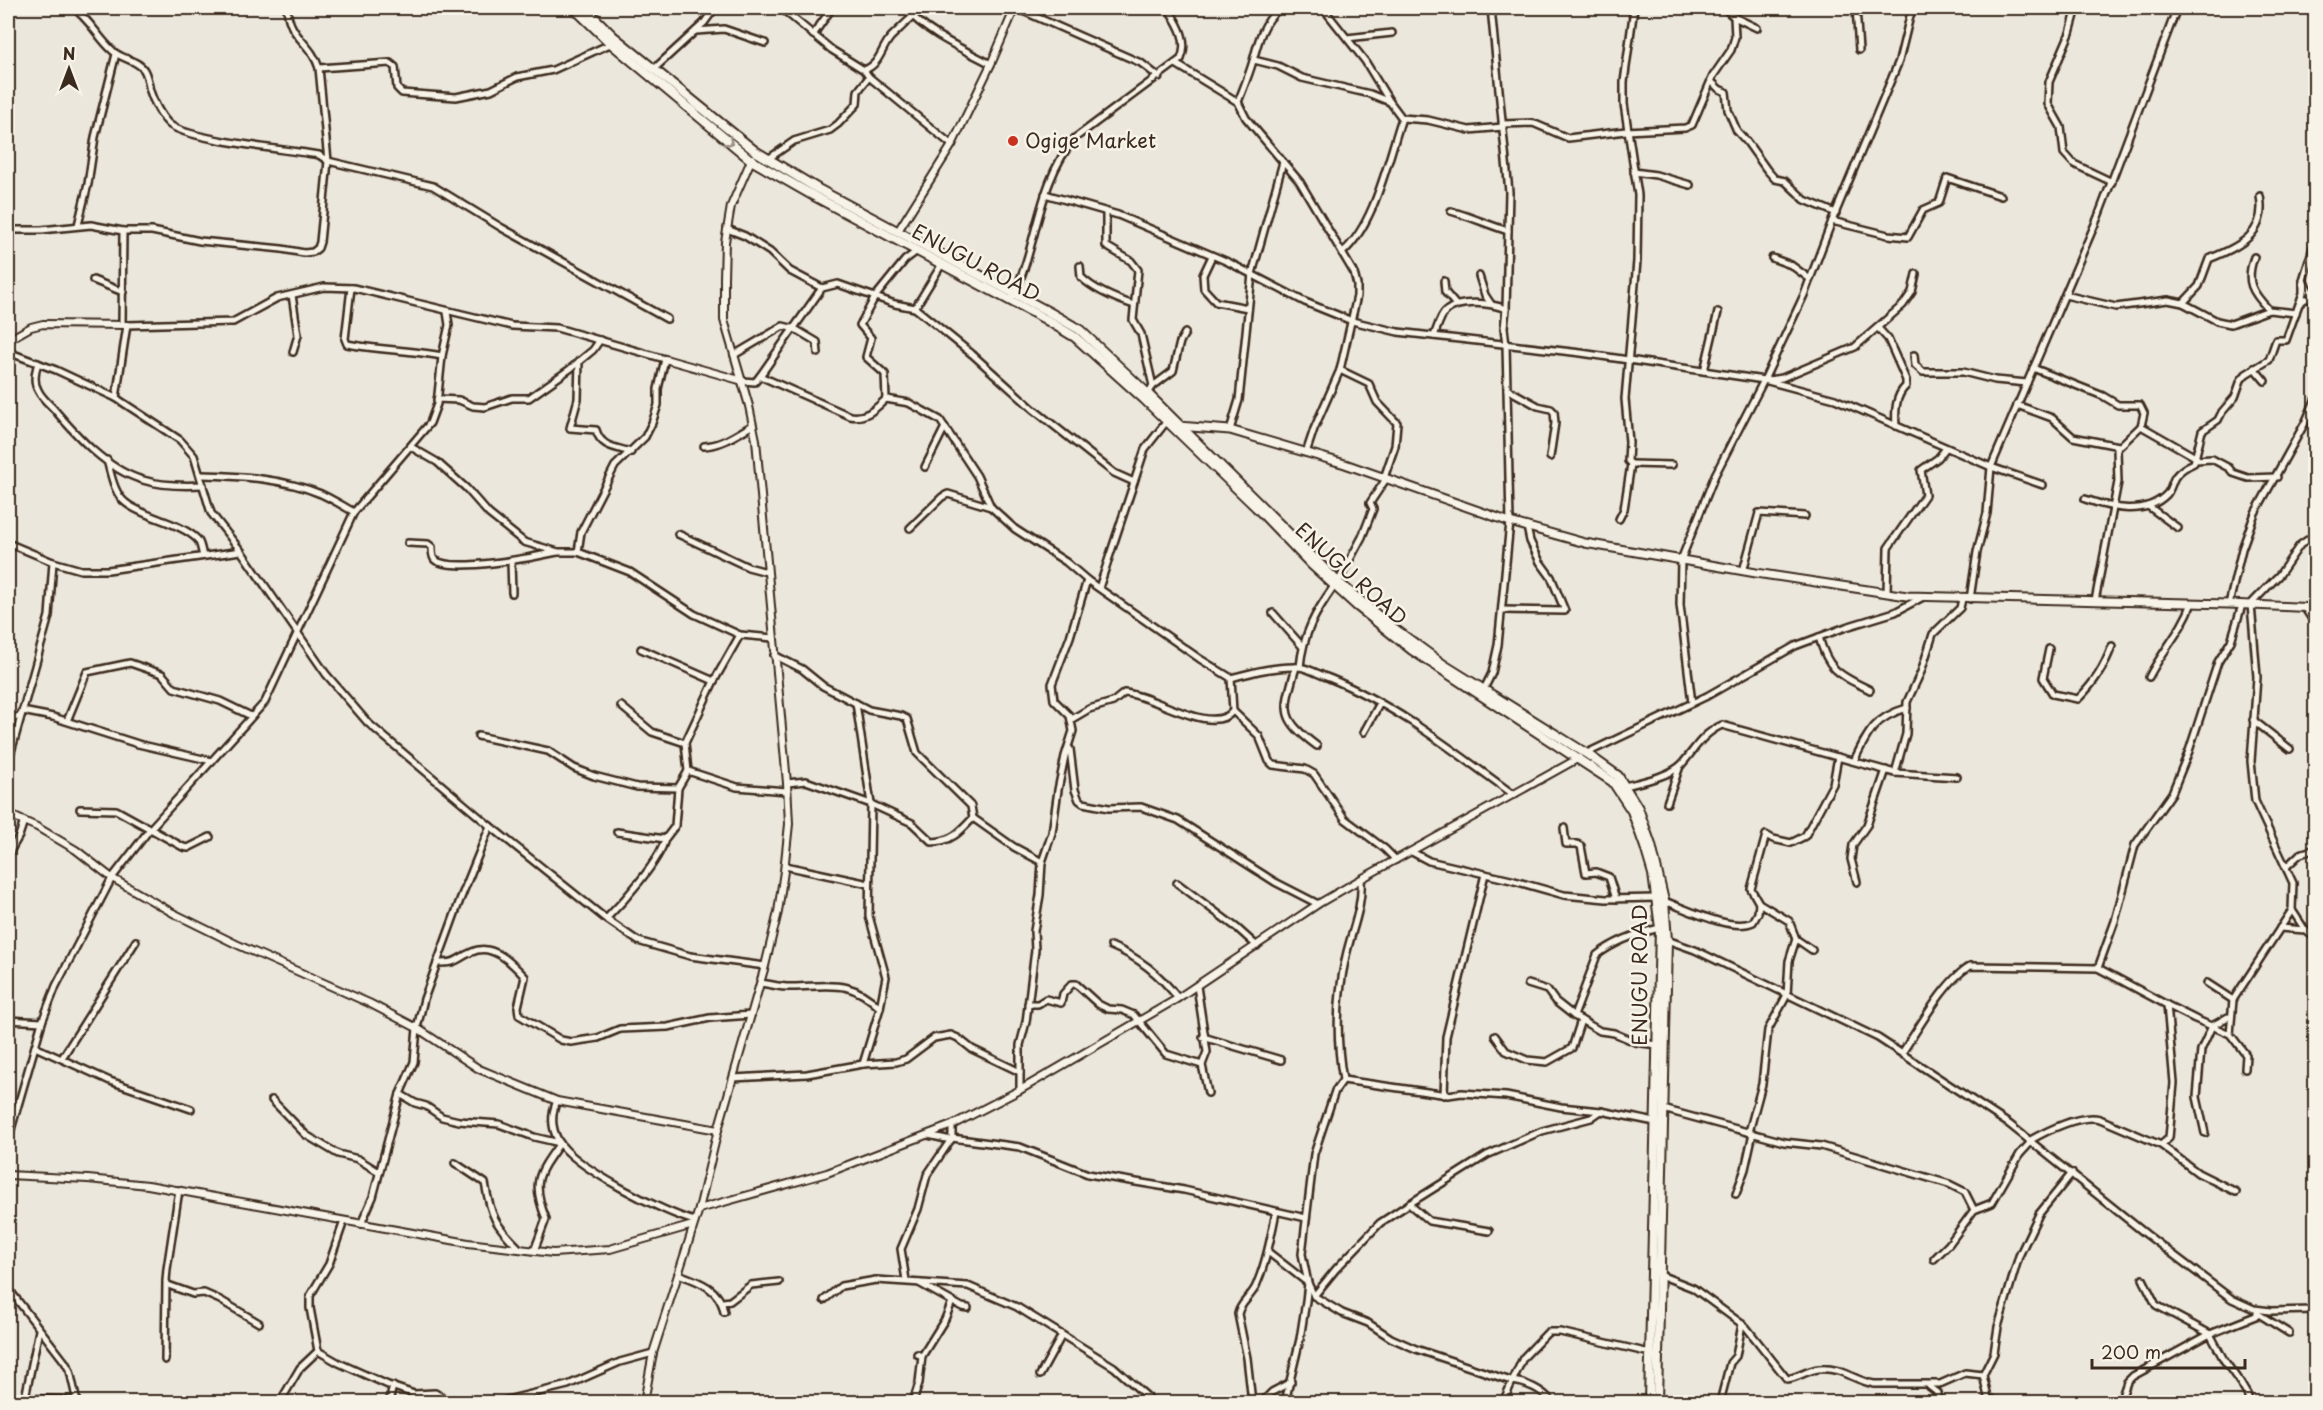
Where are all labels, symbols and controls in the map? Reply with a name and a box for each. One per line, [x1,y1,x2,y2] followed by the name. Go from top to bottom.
[39,39,99,99] north arrow
[63,41,75,65] text: N
[1025,125,1156,155] place label: Ogige Market
[722,134,733,145] one-way arrow
[1006,134,1020,148] marker: Ogige Market
[907,216,1046,309] street label: ENUGU ROAD
[1289,515,1414,632] street label: ENUGU ROAD
[1624,904,1654,1046] street label: ENUGU ROAD
[2092,1332,2245,1370] scale bar
[2101,1338,2161,1365] text: 200 m

